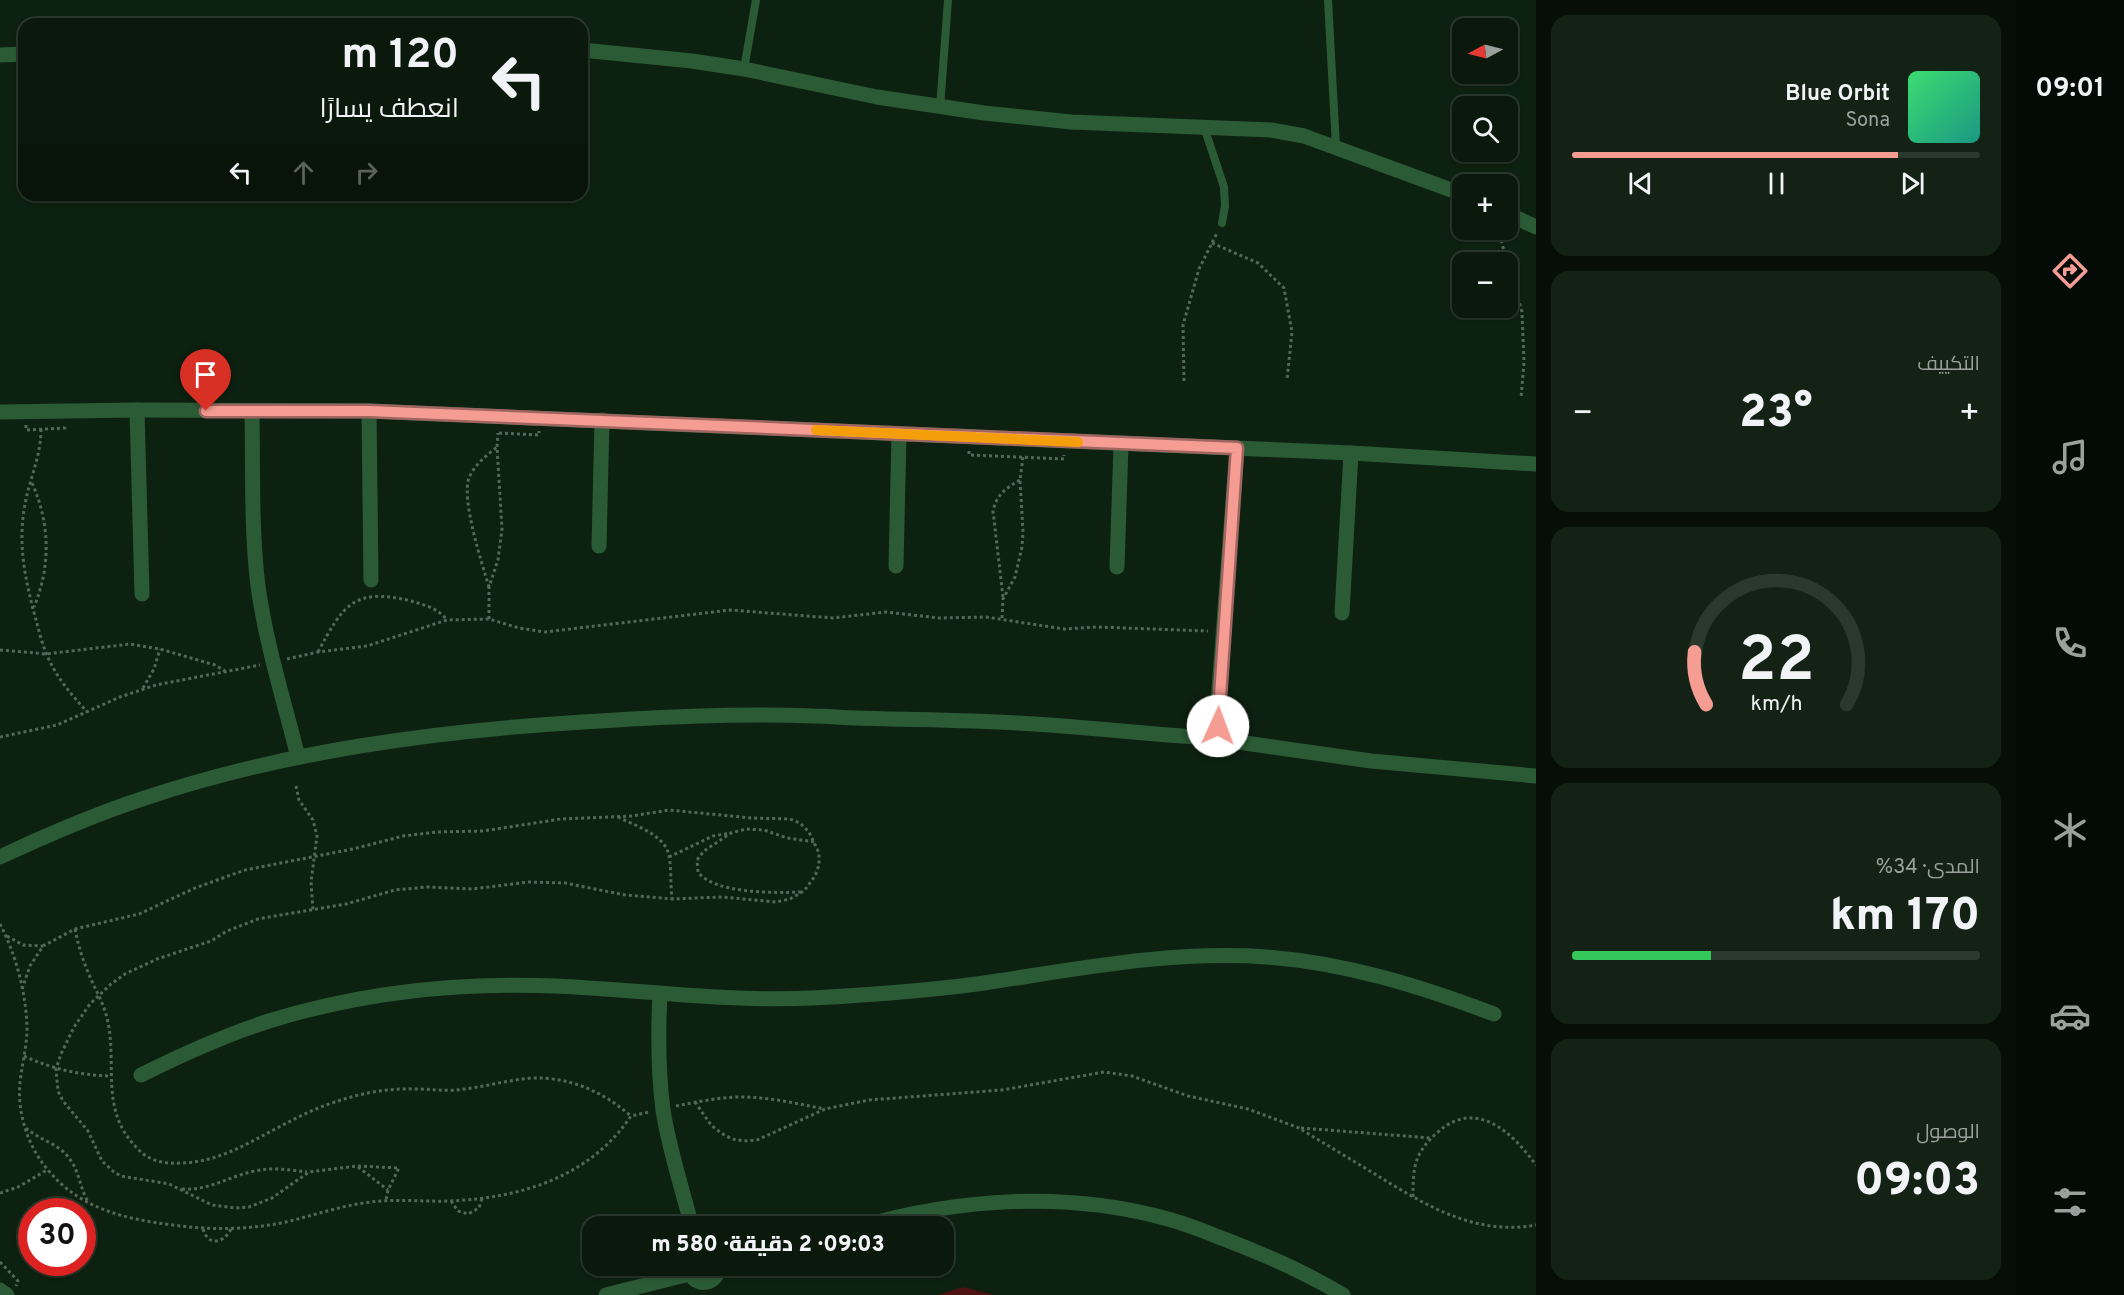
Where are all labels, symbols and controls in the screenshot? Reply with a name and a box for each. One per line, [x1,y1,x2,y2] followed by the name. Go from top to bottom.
[1452,18,1518,84] north arrow
[1452,18,1518,318] map controls
[342,30,459,83] text: 120 m
[480,42,558,120] icon: left
[2035,72,2105,106] text: 09:01
[1785,81,1890,108] text: Blue Orbit
[320,93,459,127] text: انعطف يسارًا
[1452,96,1518,162] button: search
[1845,108,1890,134] text: Sona
[224,156,257,189] icon: left
[287,156,320,189] icon: ahead
[350,156,383,189] icon: right
[1624,167,1657,200] icon: previous
[1760,167,1793,200] icon: pause
[1896,167,1929,200] icon: next
[1452,174,1518,240] button: +
[2049,250,2091,292] icon: directions
[1452,252,1518,318] button: −
[180,349,231,411] pin
[1917,352,1980,378] text: التكييف
[189,358,222,391] icon: arrive
[1739,386,1813,443] text: 23°
[1572,394,1593,436] text: −
[1959,394,1980,436] text: +
[2049,436,2091,478] icon: music
[2049,622,2091,664] icon: phone
[1738,624,1814,703] text: 22
[1750,691,1802,718] text: km/h
[1186,694,1250,758] position arrow
[2049,809,2091,851] icon: climate
[1876,855,1980,881] text: المدى · 34%
[1830,889,1980,946] text: 170 km
[2049,995,2091,1037] icon: car
[1916,1120,1980,1146] text: الوصول
[1854,1154,1980,1211] text: 09:03
[2049,1181,2091,1223] icon: filters
[18,1198,96,1276] speed limit sign: 30
[651,1232,885,1259] text: 09:03 · 2 دقيقة · 580 m

